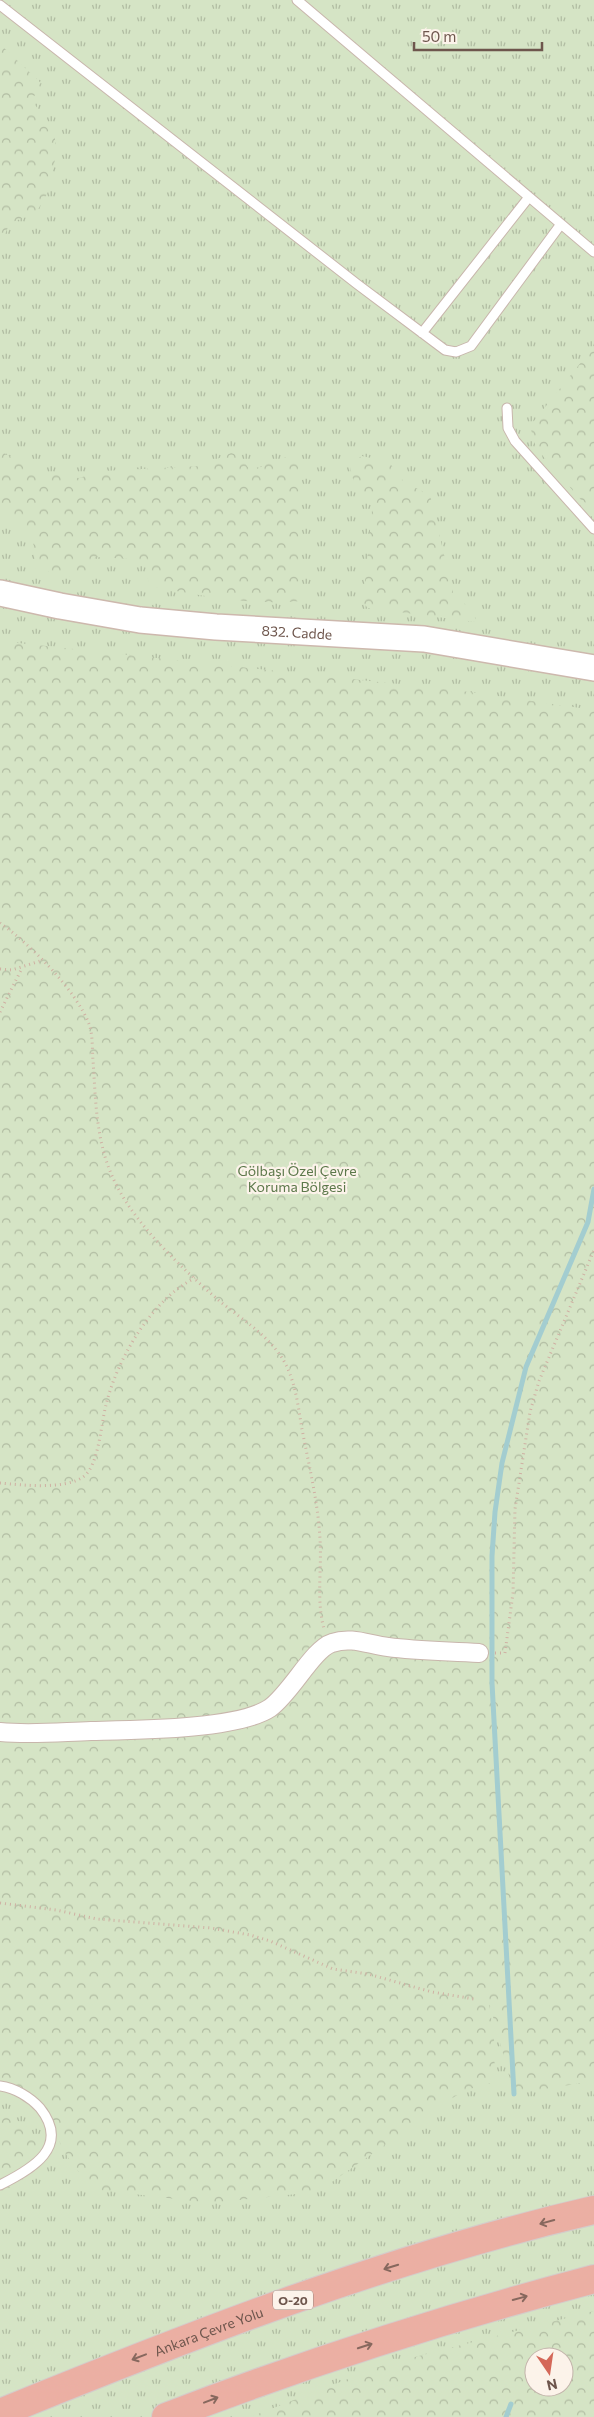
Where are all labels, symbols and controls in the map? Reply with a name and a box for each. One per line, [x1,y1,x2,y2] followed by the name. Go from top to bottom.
[414,20,542,52] scale bar
[422,27,456,45] text: 50 m
[261,621,333,642] street label: 832. Cadde
[237,1162,357,1195] park label: Gölbaşı Özel Çevre Koruma Bölgesi
[539,2218,555,2227] one-way arrow
[383,2263,399,2273] one-way arrow
[273,2290,313,2310] road number: O-20
[511,2293,527,2303] one-way arrow
[151,2303,265,2359] street label: Ankara Çevre Yolu
[356,2341,372,2350] one-way arrow
[524,2347,574,2397] north arrow
[132,2353,147,2362] one-way arrow
[545,2376,559,2395] text: N
[203,2395,218,2404] one-way arrow

